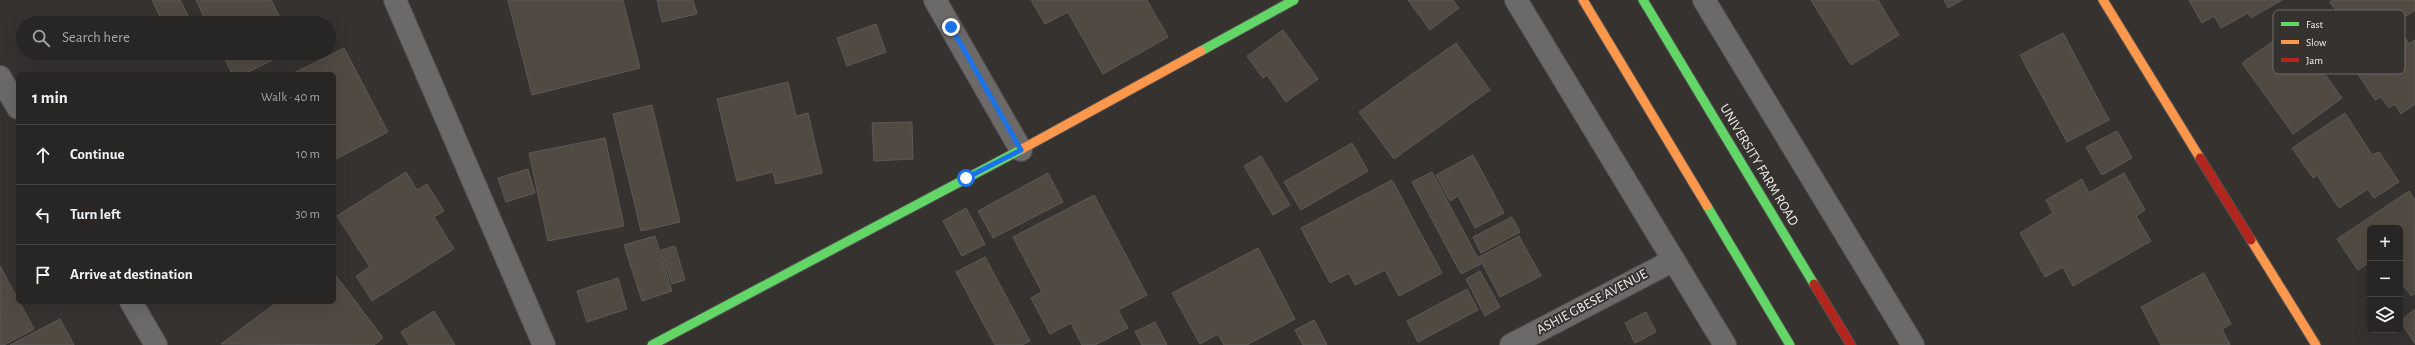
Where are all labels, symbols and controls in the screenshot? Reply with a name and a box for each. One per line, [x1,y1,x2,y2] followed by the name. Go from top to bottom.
[2273,10,2405,74] legend
[16,16,336,60] search box
[942,18,960,36] route end
[2306,19,2324,30] text: Fast
[30,27,52,49] icon: search
[62,30,130,45] text: Search here
[2306,37,2327,48] text: Slow
[2306,55,2323,66] text: Jam
[32,89,68,106] text: 1 min
[261,91,320,104] text: Walk · 40 m
[1717,102,1801,228] street label: UNIVERSITY FARM ROAD
[32,144,54,166] icon: ahead
[70,147,125,162] text: Continue
[296,148,320,161] text: 10 m
[957,169,975,187] route start
[32,204,54,226] icon: left
[70,207,121,222] text: Turn left
[295,208,320,221] text: 30 m
[2367,225,2403,333] map controls
[2367,225,2403,261] button: +
[2367,261,2403,297] button: −
[32,264,54,286] icon: arrive
[70,267,193,282] text: Arrive at destination
[1534,267,1650,337] street label: ASHIE GBESE AVENUE
[2367,297,2403,333] button: layers

